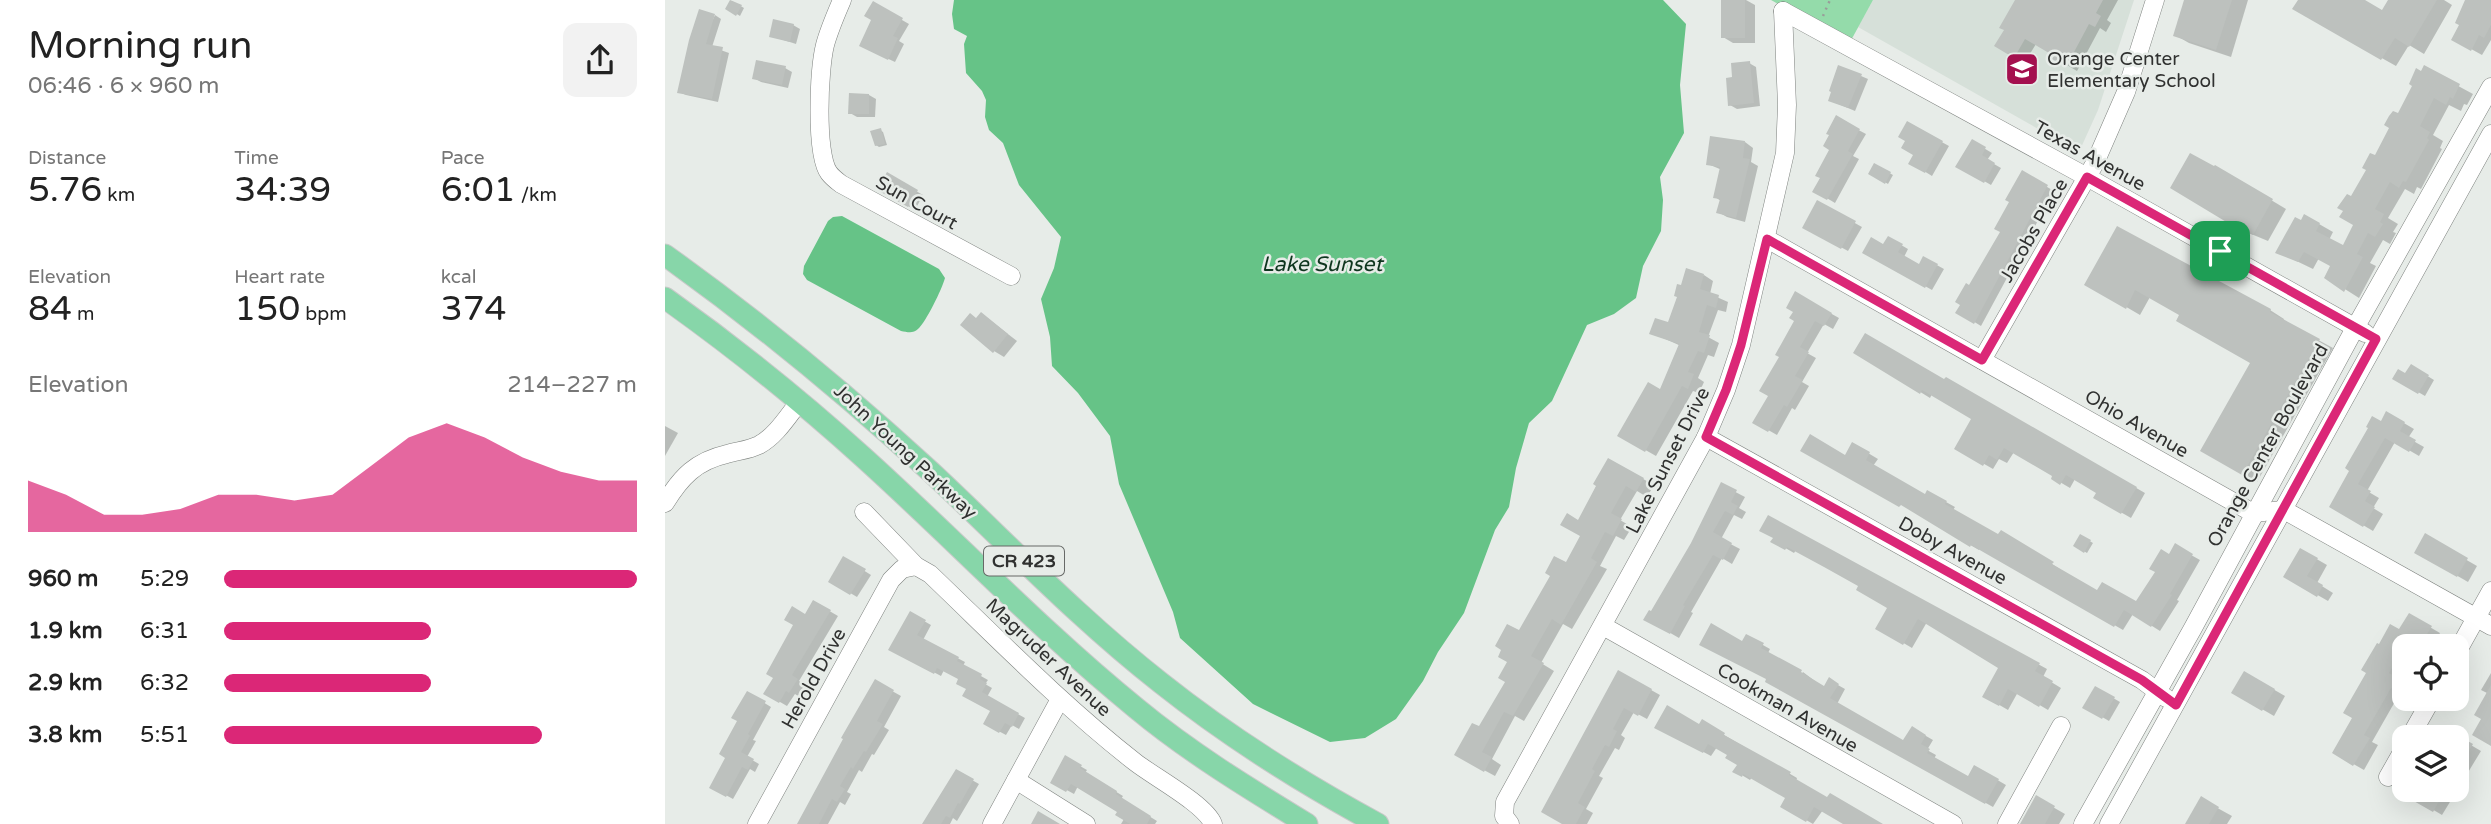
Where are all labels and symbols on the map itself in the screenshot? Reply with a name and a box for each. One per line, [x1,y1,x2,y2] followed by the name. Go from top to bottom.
[2047,48,2216,92] place label: Orange Center Elementary School
[2003,50,2041,88] school or university icon: Orange Center Elementary School
[2030,116,2149,196] street label: Texas Avenue
[872,171,961,234] street label: Sun Court
[1995,175,2072,286] street label: Jacobs Place
[2190,221,2250,281] pin
[1262,252,1384,277] water label: Lake Sunset
[2203,340,2333,551] street label: Orange Center Boulevard
[829,380,981,524] street label: John Young Parkway
[1622,384,1714,537] street label: Lake Sunset Drive
[2081,385,2192,462] street label: Ohio Avenue
[1895,512,2011,590] street label: Doby Avenue
[984,546,1064,576] road number: CR 423
[981,594,1115,721] street label: Magruder Avenue
[777,624,851,733] street label: Herold Drive
[1713,659,1862,757] street label: Cookman Avenue

